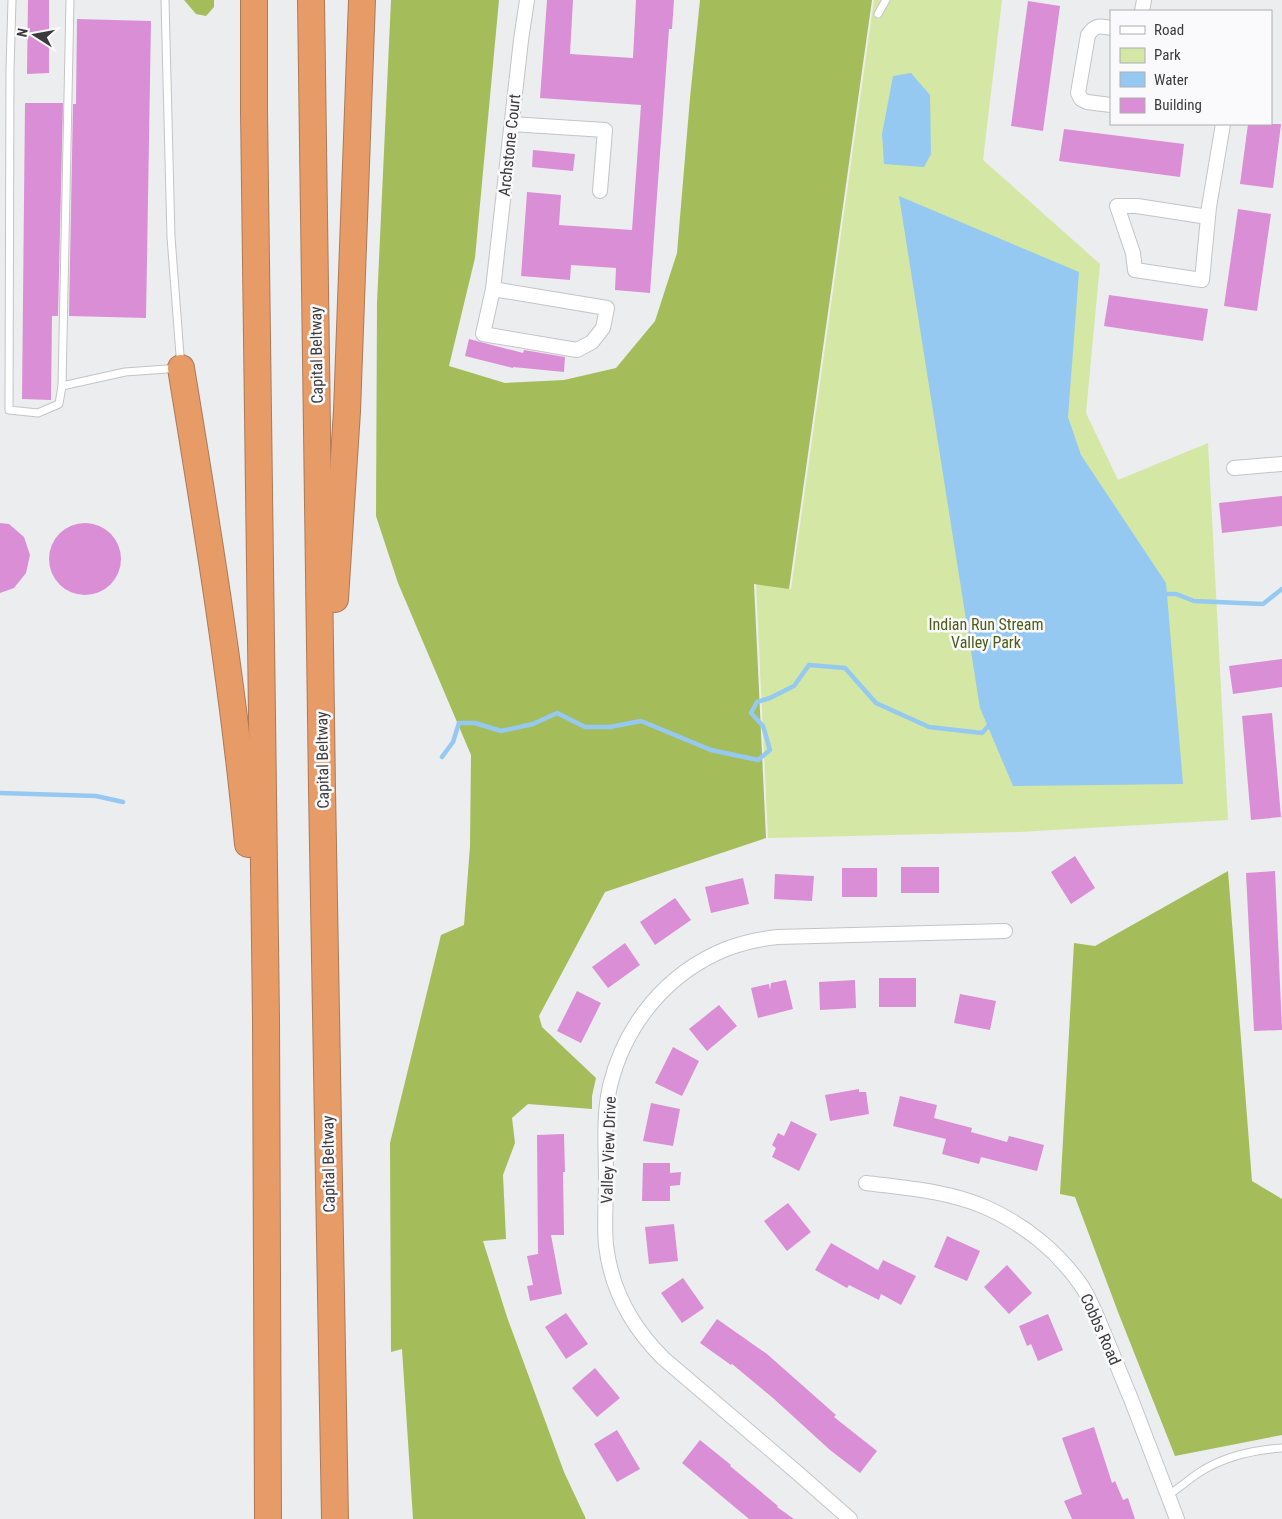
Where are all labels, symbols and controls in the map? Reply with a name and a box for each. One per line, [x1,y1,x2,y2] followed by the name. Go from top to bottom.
[10,10,60,60] north arrow
[1110,10,1272,125] legend
[1154,21,1184,39] text: Road
[14,27,31,38] text: N
[1154,46,1181,64] text: Park
[1154,71,1189,89] text: Water
[495,93,524,197] street label: Archstone Court
[1154,96,1202,114] text: Building
[306,306,327,404] street label: Capital Beltway
[928,615,1044,652] park label: Indian Run Stream Valley Park
[312,711,333,809] street label: Capital Beltway
[597,1096,620,1204] street label: Valley View Drive
[318,1115,339,1213] street label: Capital Beltway
[1076,1291,1125,1368] street label: Cobbs Road

